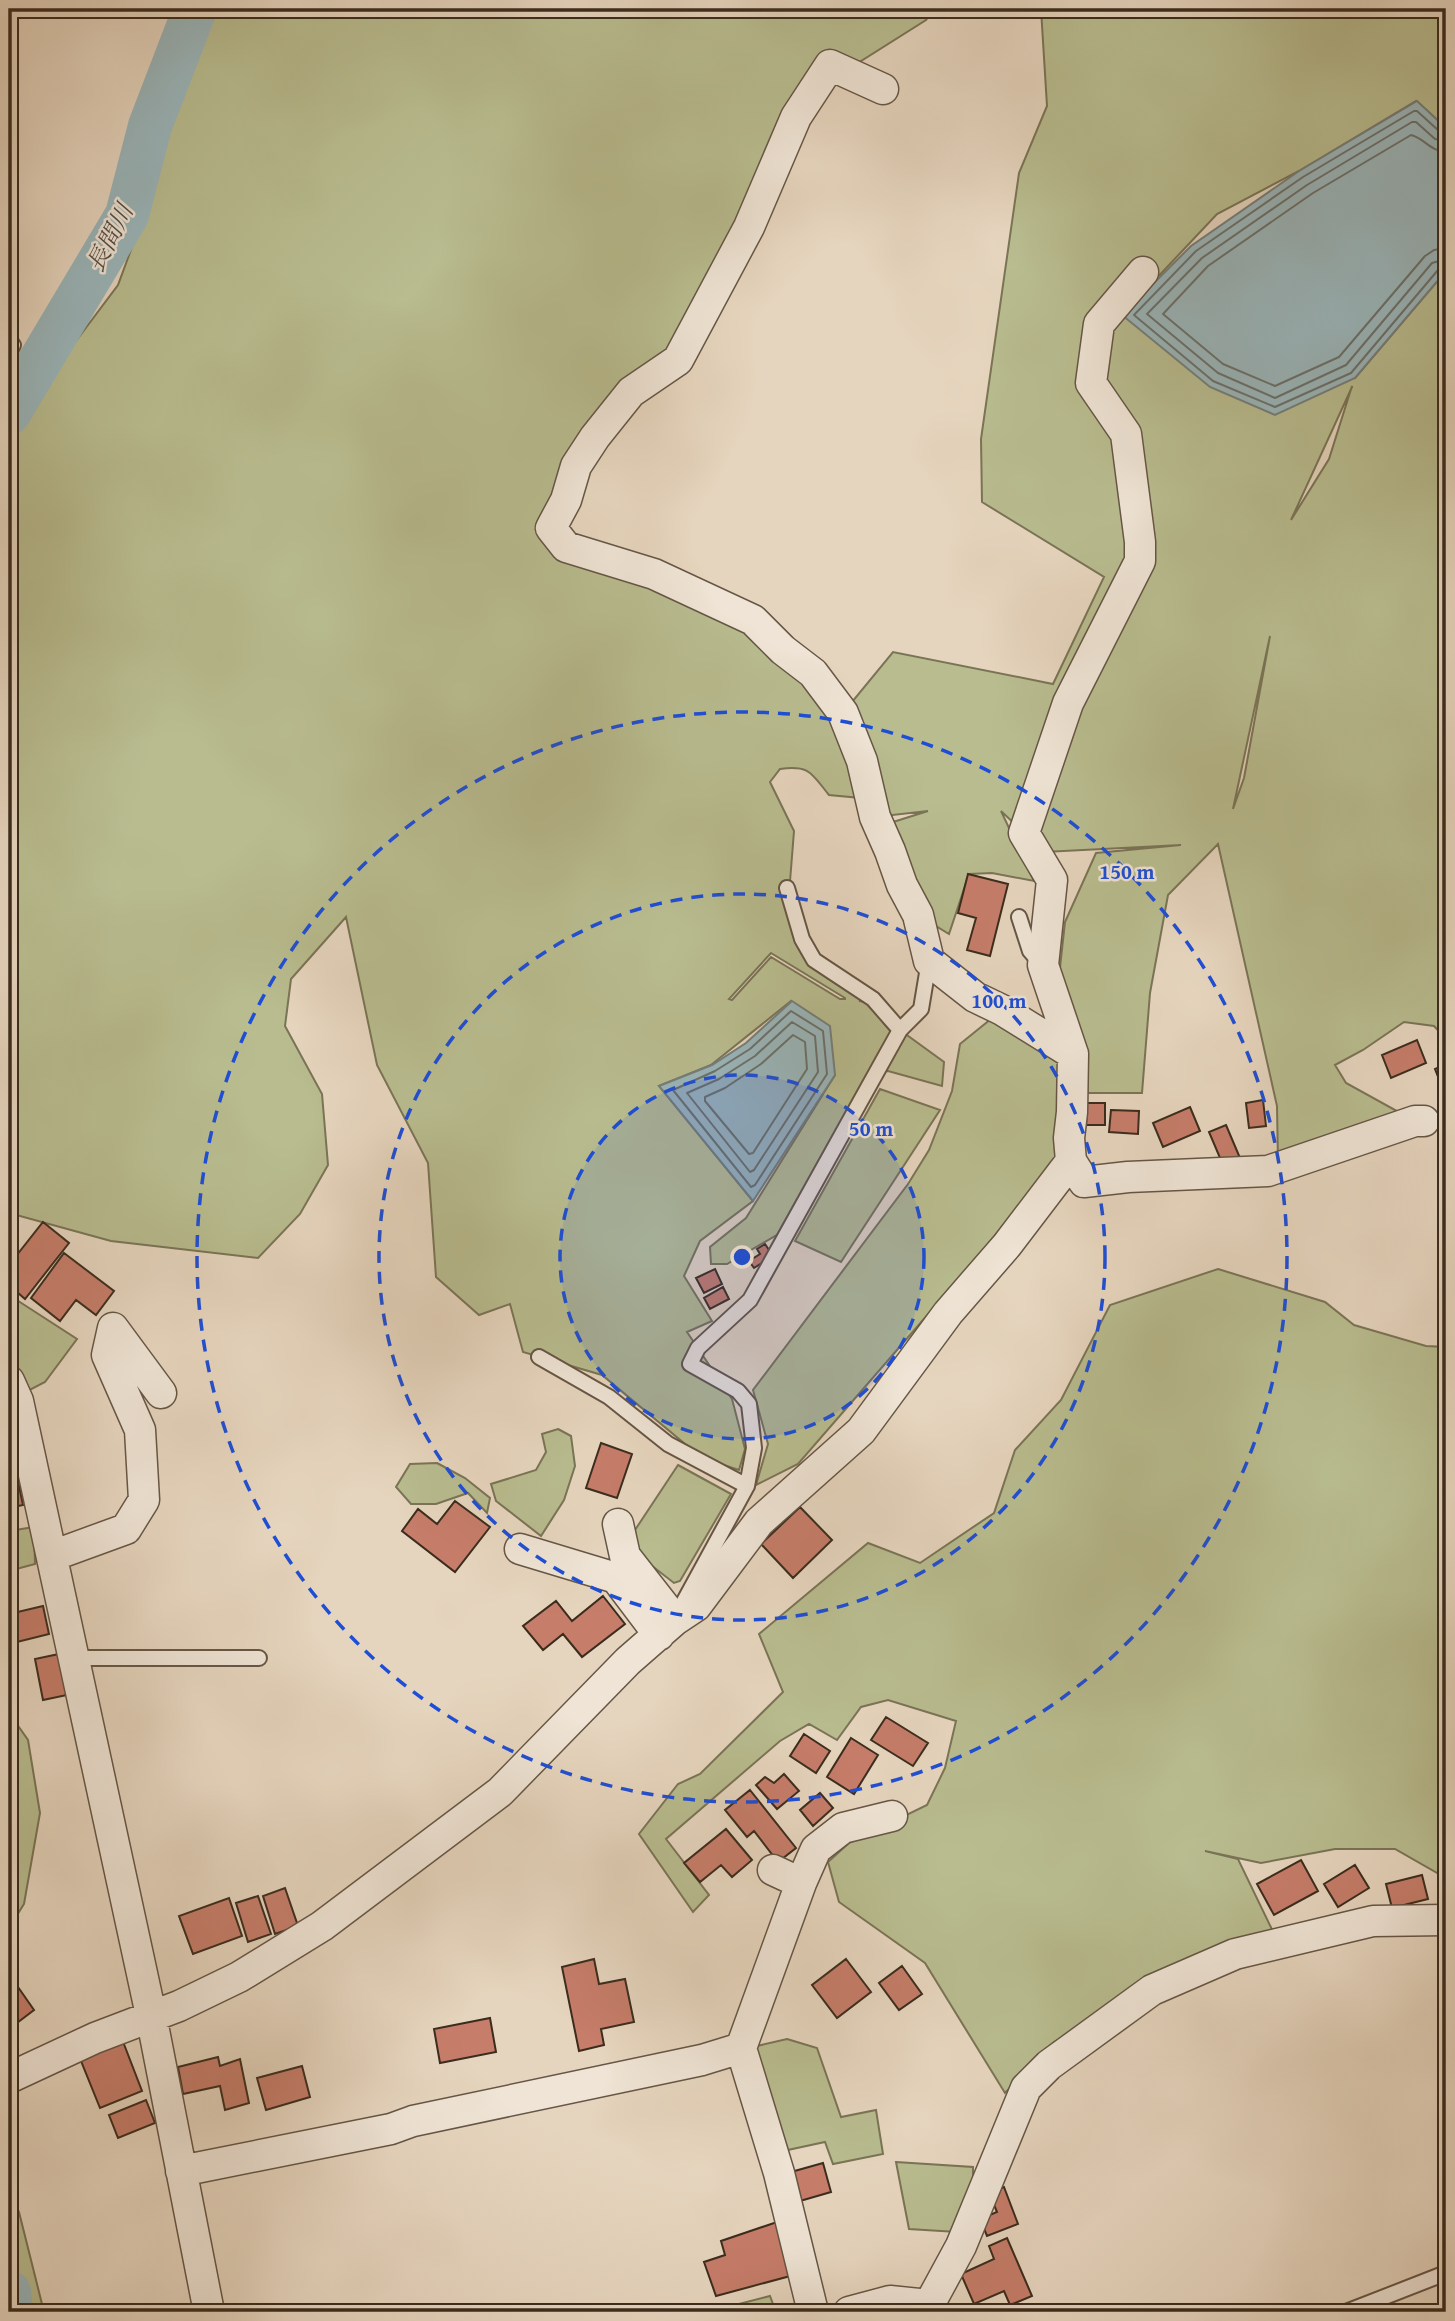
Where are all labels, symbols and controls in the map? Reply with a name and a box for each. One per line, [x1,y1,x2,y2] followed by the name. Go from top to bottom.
[78,195,143,278] water label: 長間川
[1099,856,1155,887] text: 150 m
[971,985,1027,1016] text: 100 m
[849,1113,893,1144] text: 50 m
[730,1245,754,1269] centre of rings

